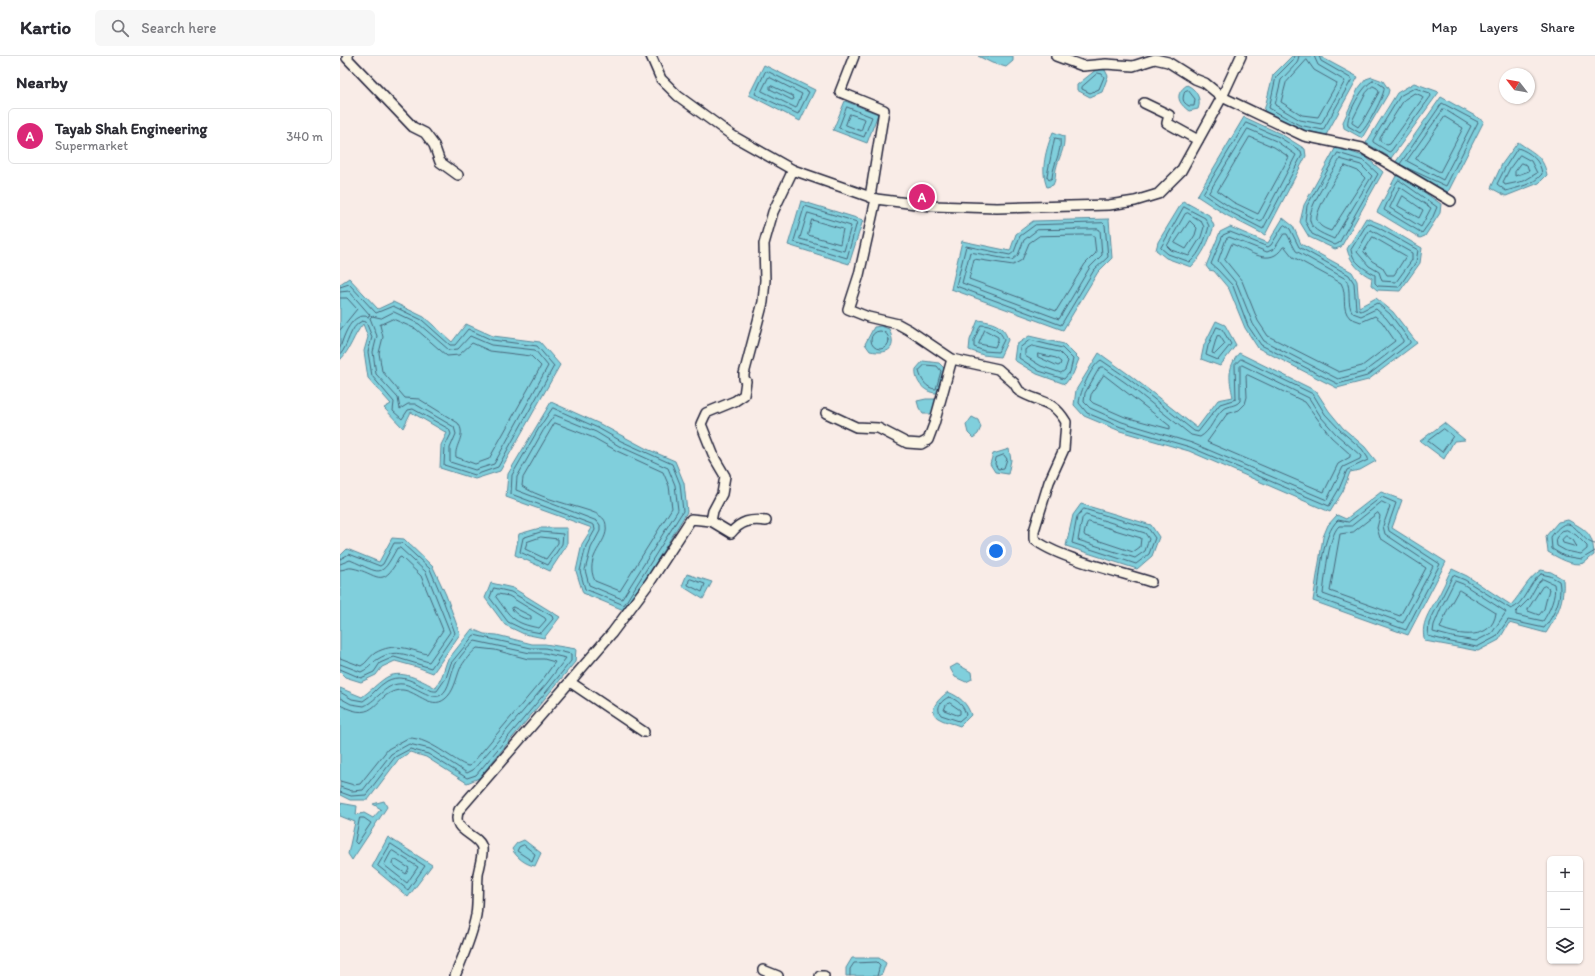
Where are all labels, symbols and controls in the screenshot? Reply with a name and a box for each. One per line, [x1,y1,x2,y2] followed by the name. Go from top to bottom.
[95,10,375,46] search box
[20,16,71,39] text: Kartio
[109,17,131,39] icon: search
[141,19,216,37] text: Search here
[1432,19,1457,36] text: Map
[1479,19,1518,36] text: Layers
[1540,19,1575,36] text: Share
[1499,68,1535,104] north arrow
[16,72,68,92] text: Nearby
[55,120,207,138] text: Tayab Shah Engineering
[26,129,34,144] text: A
[286,129,323,144] text: 340 m
[55,138,128,153] text: Supermarket
[909,182,935,212] pin: A
[986,541,1006,561] your location
[1547,856,1583,964] map controls
[1547,856,1583,892] button: +
[1547,892,1583,928] button: −
[1547,928,1583,964] button: layers

